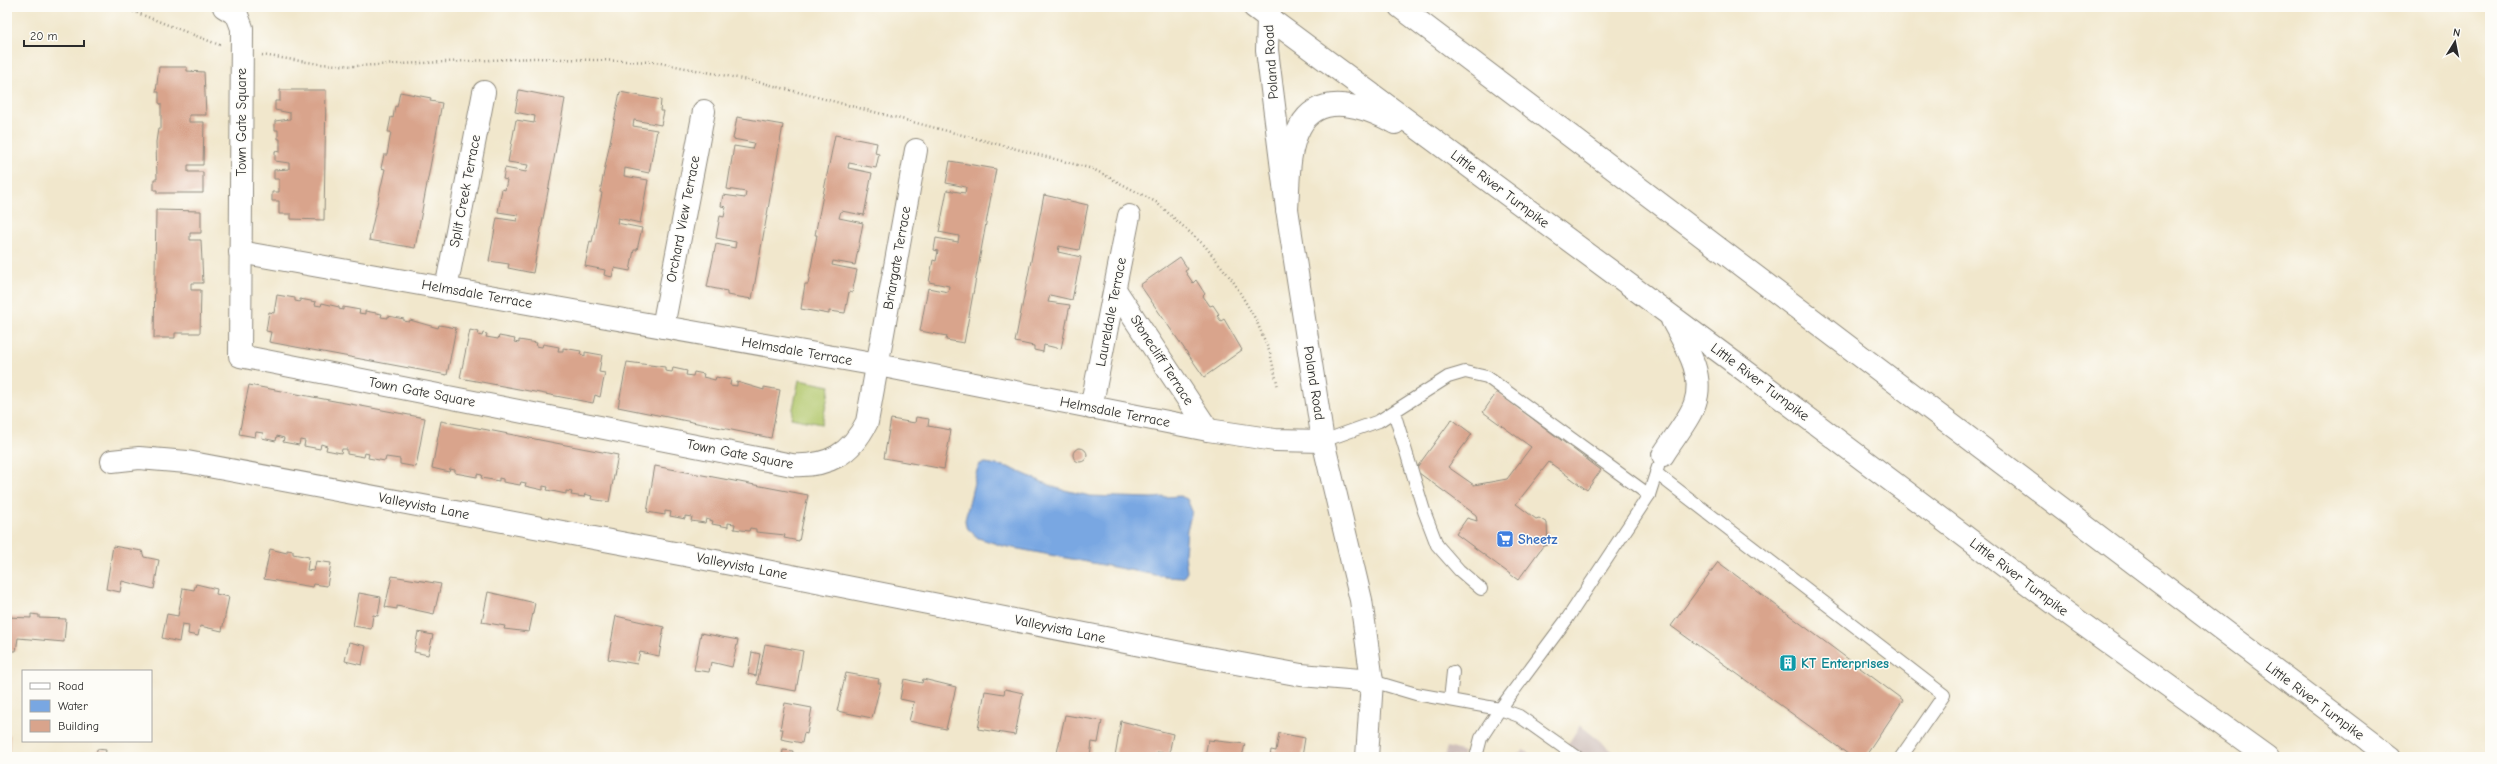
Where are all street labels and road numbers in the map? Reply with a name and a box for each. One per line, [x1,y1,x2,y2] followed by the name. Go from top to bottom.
[1260,24,1282,100] street label: Poland Road
[233,68,250,176] street label: Town Gate Square
[446,133,484,249] street label: Split Creek Terrace
[1447,146,1553,232] street label: Little River Turnpike
[662,154,704,284] street label: Orchard View Terrace
[880,205,914,311] street label: Briargate Terrace
[1092,256,1130,368] street label: Laureldale Terrace
[420,276,534,312] street label: Helmsdale Terrace
[1127,312,1197,408] street label: Stonecliff Terrace
[740,333,854,369] street label: Helmsdale Terrace
[1707,339,1813,425] street label: Little River Turnpike
[1300,345,1328,421] street label: Poland Road
[367,373,477,411] street label: Town Gate Square
[1058,393,1172,431] street label: Helmsdale Terrace
[685,435,795,473] street label: Town Gate Square
[377,489,471,523] street label: Valleyvista Lane
[1966,534,2072,620] street label: Little River Turnpike
[695,549,789,583] street label: Valleyvista Lane
[1013,611,1107,647] street label: Valleyvista Lane
[2262,658,2368,744] street label: Little River Turnpike

